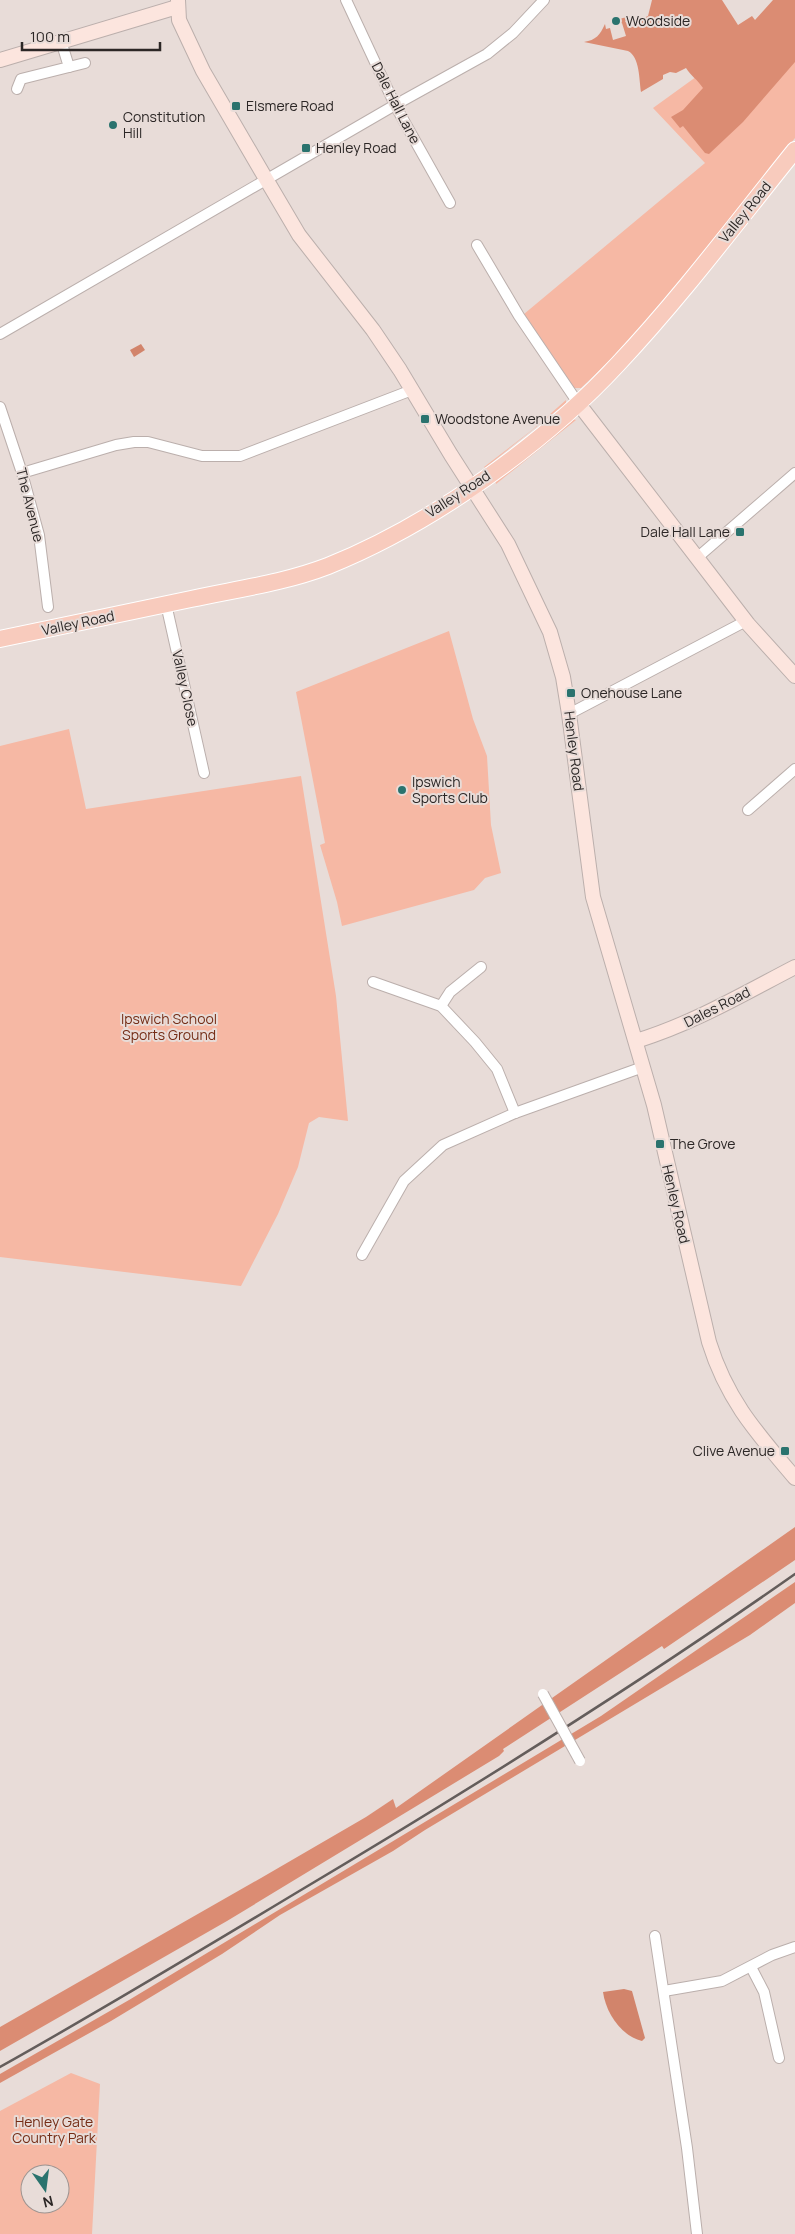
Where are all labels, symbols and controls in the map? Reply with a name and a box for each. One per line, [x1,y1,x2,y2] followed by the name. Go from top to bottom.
[626,11,690,30] place label: Woodside
[610,15,622,27] marker: Woodside
[22,20,160,52] scale bar
[30,26,70,47] text: 100 m
[368,59,425,147] street label: Dale Hall Lane
[246,96,334,115] place label: Elsmere Road
[230,100,242,112] marker: Elsmere Road
[123,107,205,142] place label: Constitution Hill
[107,119,119,131] marker: Constitution Hill
[316,138,397,157] place label: Henley Road
[300,142,312,154] marker: Henley Road
[714,177,775,246] street label: Valley Road
[435,409,560,428] place label: Woodstone Avenue
[419,413,431,425] marker: Woodstone Avenue
[12,466,49,544] street label: The Avenue
[422,466,494,522] street label: Valley Road
[640,522,730,541] place label: Dale Hall Lane
[734,526,746,538] marker: Dale Hall Lane
[40,606,116,639] street label: Valley Road
[168,648,203,728] street label: Valley Close
[581,683,682,702] place label: Onehouse Lane
[565,687,577,699] marker: Onehouse Lane
[560,710,589,792] street label: Henley Road
[412,772,488,807] place label: Ipswich Sports Club
[396,784,408,796] marker: Ipswich Sports Club
[680,982,753,1031] street label: Dales Road
[121,1009,217,1044] park label: Ipswich School Sports Ground
[670,1134,735,1153] place label: The Grove
[654,1138,666,1150] marker: The Grove
[658,1163,695,1245] street label: Henley Road
[693,1441,775,1460] place label: Clive Avenue
[779,1445,791,1457] marker: Clive Avenue
[12,2112,97,2147] park label: Henley Gate Country Park
[20,2164,70,2214] north arrow
[41,2192,55,2213] text: N

